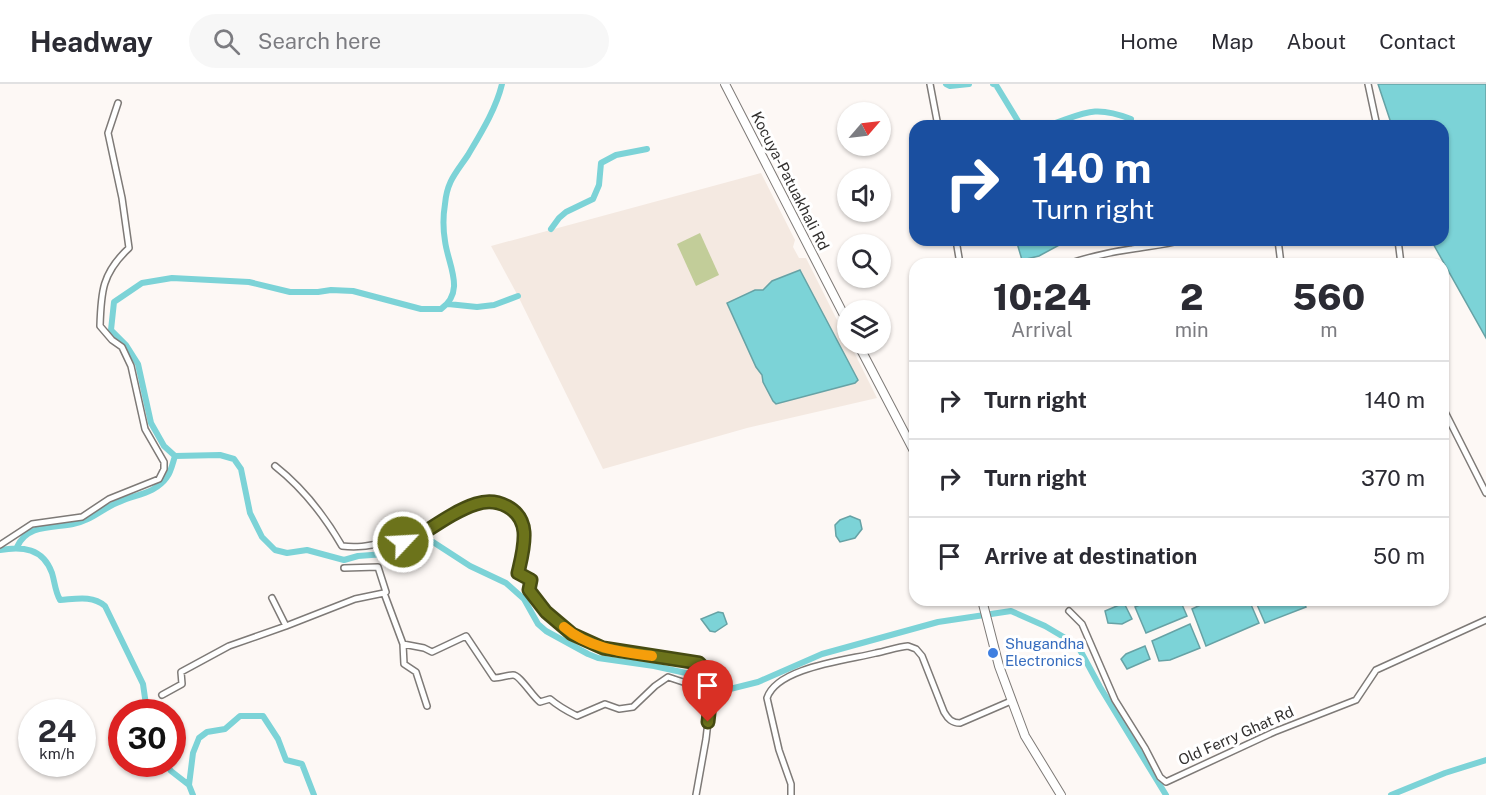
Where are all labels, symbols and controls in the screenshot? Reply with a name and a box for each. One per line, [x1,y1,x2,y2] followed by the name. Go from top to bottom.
[189,14,609,68] search box
[30,25,153,58] text: Headway
[210,25,243,58] icon: search
[258,28,381,54] text: Search here
[1120,29,1178,54] text: Home
[1211,29,1254,54] text: Map
[1287,29,1346,54] text: About
[1379,29,1456,54] text: Contact
[837,102,891,156] north arrow
[837,102,891,354] map controls
[748,109,833,253] street label: Kocuya-Patuakhali Rd
[1032,143,1152,192] text: 140 m
[933,144,1011,222] icon: right
[837,168,891,222] button: sound
[1032,193,1155,225] text: Turn right
[837,234,891,288] button: search
[993,276,1091,318] text: 10:24
[1180,276,1203,318] text: 2
[1292,276,1365,318] text: 560
[837,300,891,354] button: layers
[1011,318,1073,342] text: Arrival
[1175,318,1209,342] text: min
[1320,318,1337,342] text: m
[933,384,966,417] icon: right
[984,387,1087,413] text: Turn right
[1364,387,1425,413] text: 140 m
[933,462,966,495] icon: right
[984,465,1087,491] text: Turn right
[1361,465,1425,491] text: 370 m
[371,510,435,574] position arrow
[933,540,966,573] icon: arrive
[984,543,1197,569] text: Arrive at destination
[1373,543,1425,569] text: 50 m
[1005,635,1084,669] place label: Shugandha Electronics
[986,646,1000,660] marker: Shugandha Electronics
[682,660,733,722] pin
[691,669,724,702] icon: arrive
[108,699,186,777] speed limit sign: 30
[1176,702,1296,769] street label: Old Ferry Ghat Rd
[38,713,76,749] text: 24
[39,745,75,762] text: km/h

